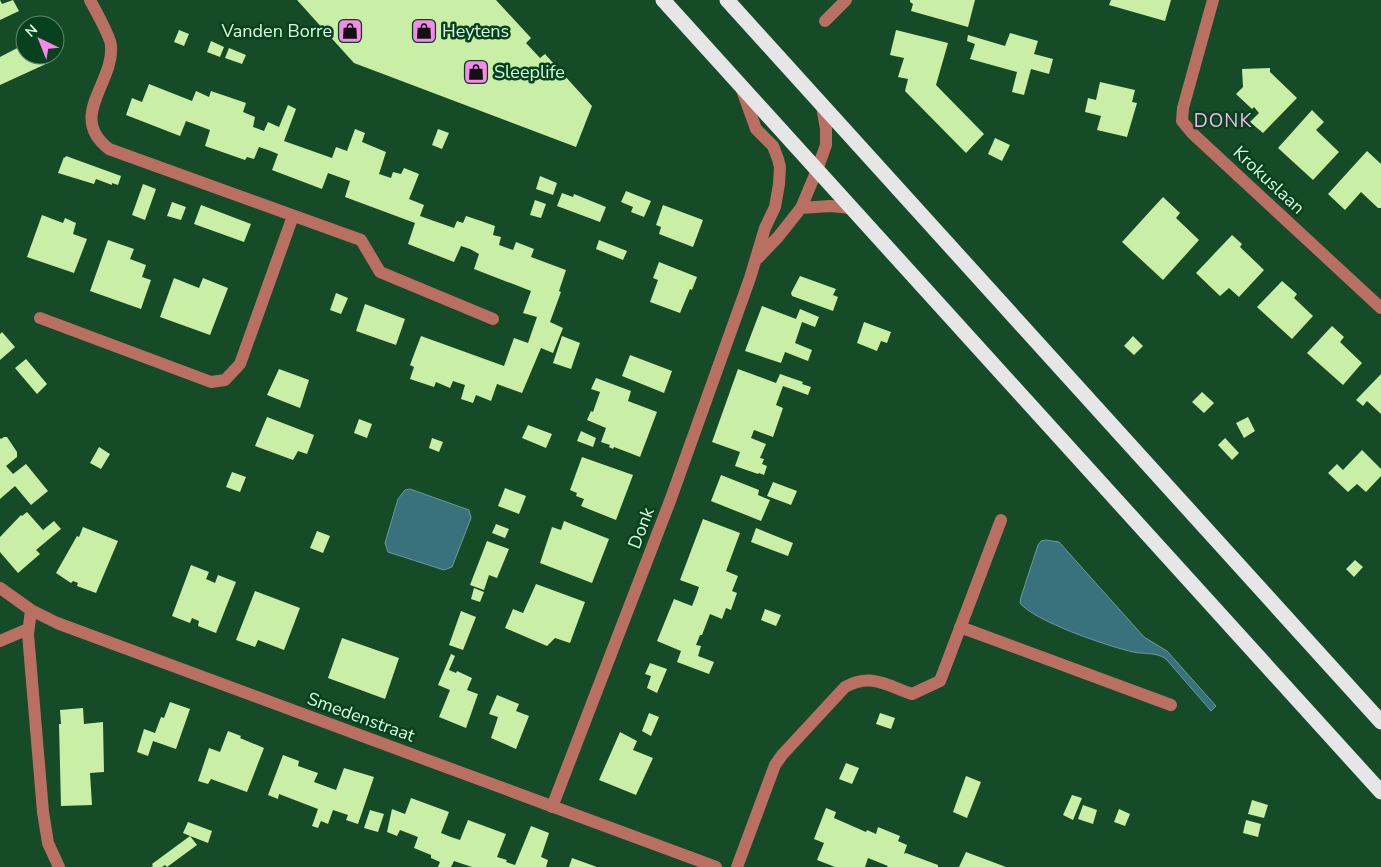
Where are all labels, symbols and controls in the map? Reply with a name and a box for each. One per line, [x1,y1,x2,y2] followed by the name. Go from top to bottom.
[15,15,65,65] north arrow
[337,18,363,44] shop icon: Vanden Borre
[411,18,437,44] shop icon: Heytens
[220,19,332,43] place label: Vanden Borre
[442,19,509,43] place label: Heytens
[21,20,42,41] text: N
[463,59,489,85] shop icon: Sleeplife
[494,60,565,84] place label: Sleeplife
[1194,108,1252,134] district label: DONK
[1228,141,1310,219] street label: Krokuslaan
[622,503,660,552] street label: Donk
[304,686,419,748] street label: Smedenstraat

